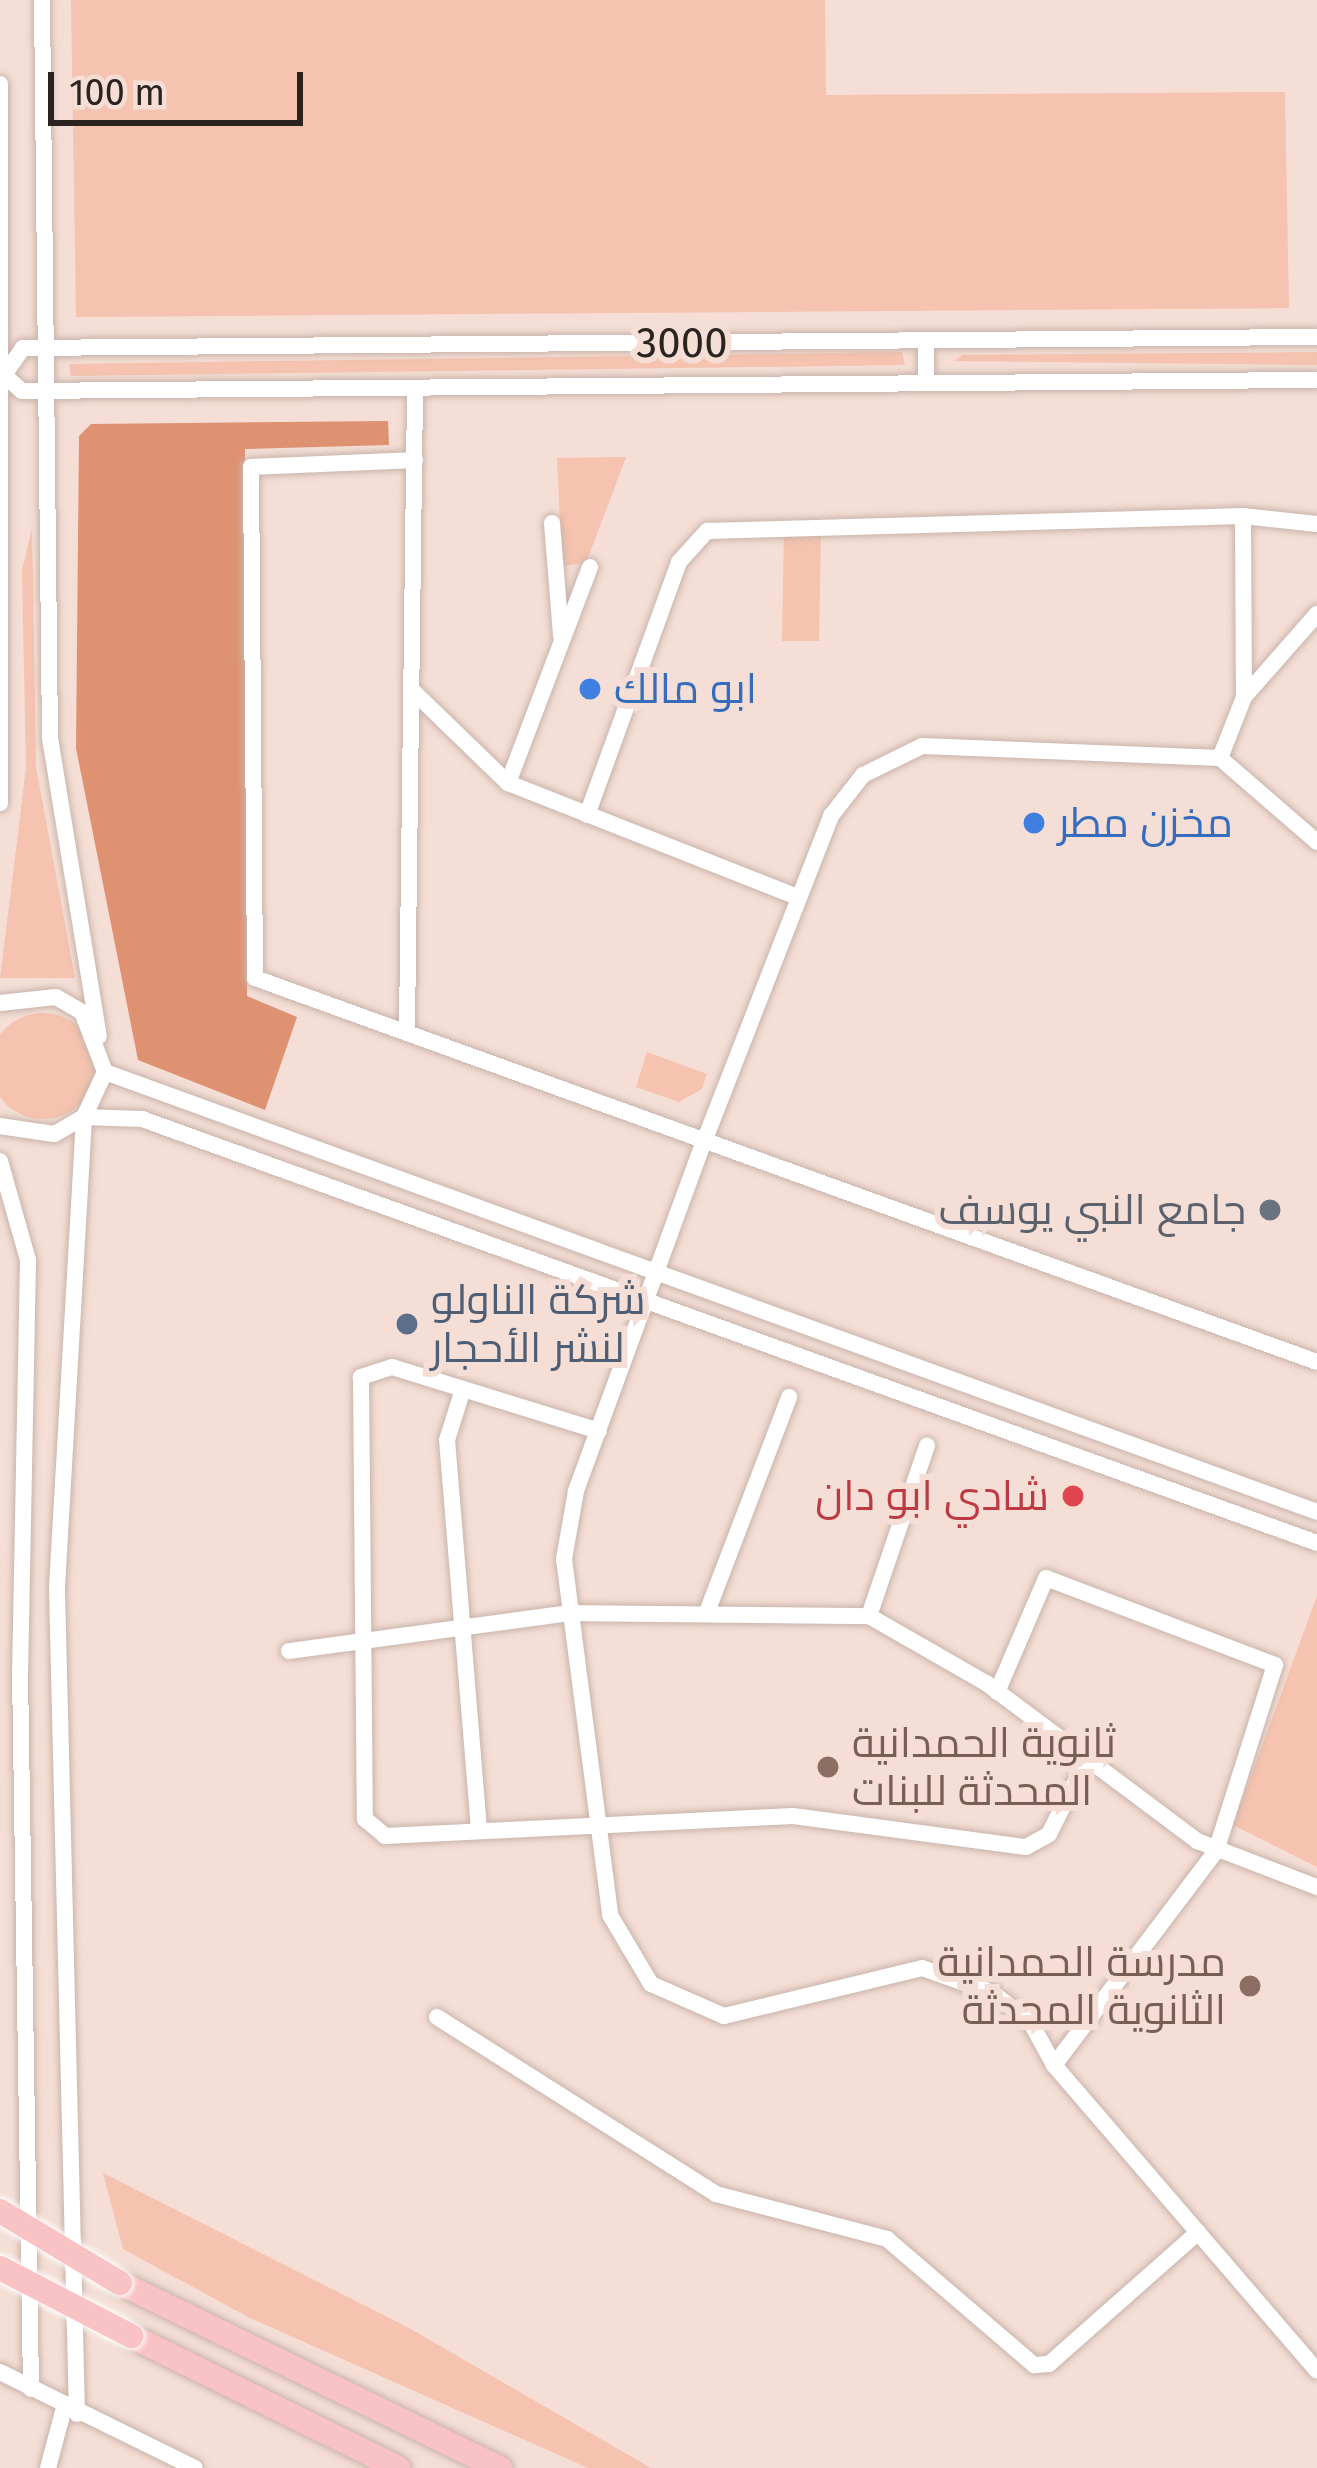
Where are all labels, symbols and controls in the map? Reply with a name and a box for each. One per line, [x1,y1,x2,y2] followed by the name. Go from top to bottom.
[54,48,309,122] scale bar
[69,71,165,115] text: 100 m
[636,318,728,368] street label: 3000
[614,664,757,714] place label: ابو مالك
[577,676,603,702] marker: ابو مالك
[1058,798,1233,848] place label: مخزن مطر
[1021,810,1047,836] marker: مخزن مطر
[938,1185,1246,1235] place label: جامع النبي يوسف
[1257,1197,1283,1223] marker: جامع النبي يوسف
[431,1275,646,1374] place label: شركة الناولو لنشر الأحجار
[394,1311,420,1337] marker: شركة الناولو لنشر الأحجار
[815,1471,1049,1521] place label: شادي ابو دان
[1060,1483,1086,1509] marker: شادي ابو دان
[852,1718,1116,1816] place label: ثانوية الحمدانية المحدثة للبنات
[815,1754,841,1780] marker: ثانوية الحمدانية المحدثة للبنات
[937,1937,1226,2036] place label: مدرسة الحمدانية الثانوية المحدثة
[1237,1973,1263,1999] marker: مدرسة الحمدانية الثانوية المحدثة

